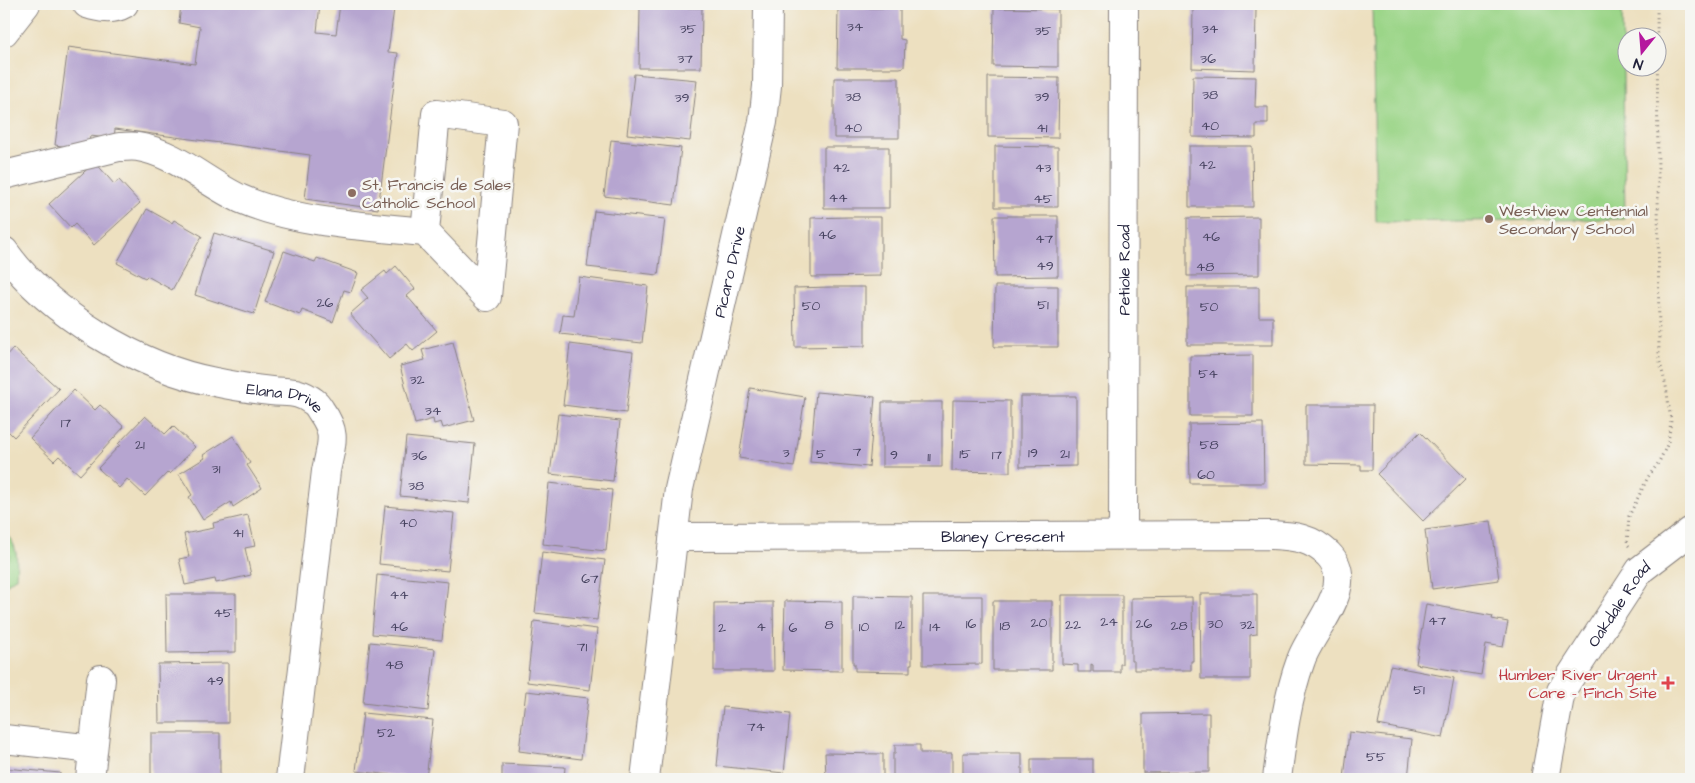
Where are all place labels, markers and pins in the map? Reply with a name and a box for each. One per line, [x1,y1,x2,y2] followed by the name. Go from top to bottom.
[362,174,511,214] place label: St. Francis de Sales Catholic School
[346,187,358,199] marker: St. Francis de Sales Catholic School
[1499,200,1648,241] place label: Westview Centennial Secondary School
[1483,213,1495,225] marker: Westview Centennial Secondary School
[1499,664,1658,704] place label: Humber River Urgent Care - Finch Site
[1661,676,1675,690] marker: Humber River Urgent Care - Finch Site

